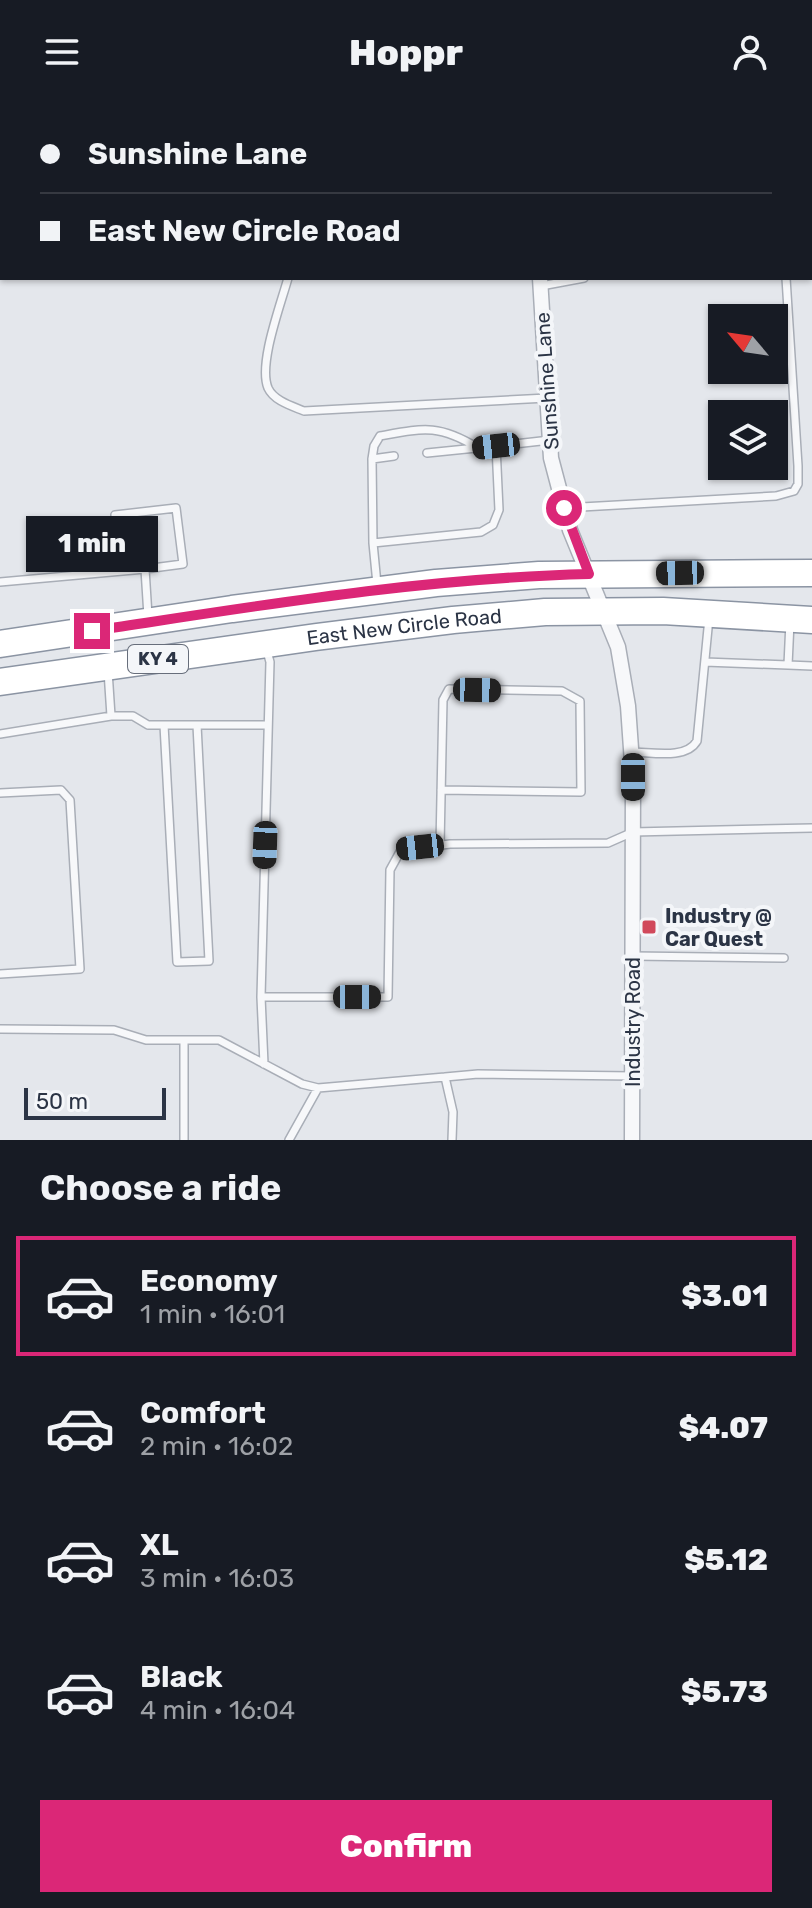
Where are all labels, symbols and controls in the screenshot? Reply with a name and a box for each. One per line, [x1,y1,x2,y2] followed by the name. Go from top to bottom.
[40,30,84,74] icon: menu
[728,30,772,74] icon: person
[349,31,463,74] text: Hoppr
[88,136,307,172] text: Sunshine Lane
[88,213,401,249] text: East New Circle Road
[708,304,788,384] north arrow
[708,304,788,480] map controls
[530,311,564,451] street label: Sunshine Lane
[708,400,788,480] button: layers
[471,432,521,460] car
[546,490,582,526] route start
[26,515,158,571] callout: 1 min
[58,528,126,559] text: 1 min
[656,561,704,585] car
[305,604,503,650] street label: East New Circle Road
[74,613,110,649] route end
[128,645,188,673] road number: KY 4
[453,678,501,702] car
[621,753,645,801] car
[252,821,278,869] car
[395,833,445,861] car
[665,904,772,951] place label: Industry @ Car Quest
[640,918,658,936] marker: Industry @ Car Quest
[621,957,645,1087] street label: Industry Road
[333,985,381,1009] car
[24,1084,166,1120] scale bar
[36,1088,88,1115] text: 50 m
[40,1166,281,1209] text: Choose a ride
[44,1260,116,1332] icon: car
[140,1263,278,1299] text: Economy
[681,1278,768,1314] text: $3.01
[140,1299,285,1330] text: 1 min · 16:01
[44,1392,116,1464] icon: car
[140,1395,266,1431] text: Comfort
[678,1410,768,1446] text: $4.07
[140,1431,293,1462] text: 2 min · 16:02
[44,1524,116,1596] icon: car
[140,1527,179,1563] text: XL
[684,1542,768,1578] text: $5.12
[140,1563,294,1594] text: 3 min · 16:03
[44,1656,116,1728] icon: car
[140,1659,223,1695] text: Black
[681,1674,768,1710] text: $5.73
[140,1695,295,1726] text: 4 min · 16:04
[40,1800,772,1892] button: Confirm

